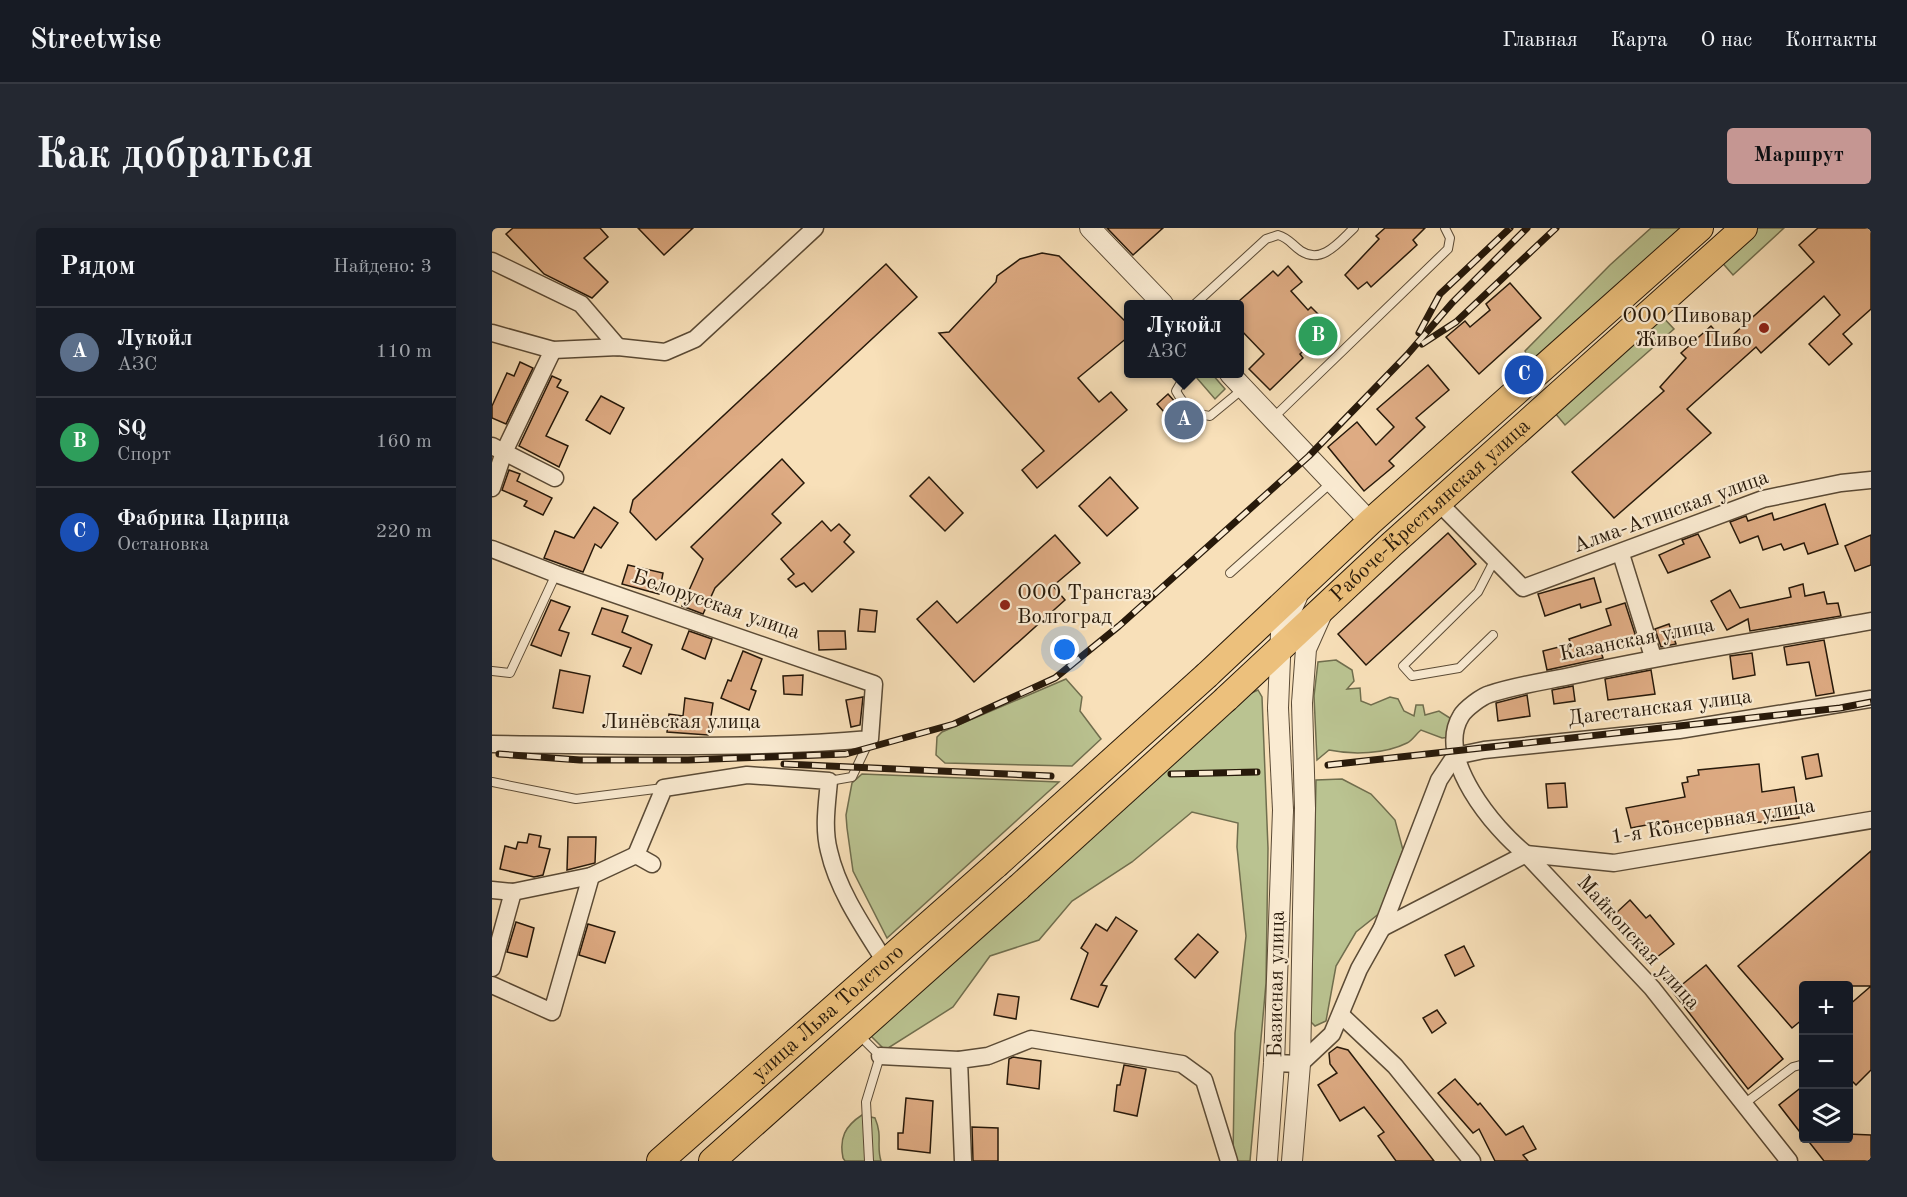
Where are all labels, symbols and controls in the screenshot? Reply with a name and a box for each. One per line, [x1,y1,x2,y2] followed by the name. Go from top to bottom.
[30,27,162,55] text: Streetwise
[1502,30,1578,51] text: Главная
[1611,30,1668,51] text: Карта
[1701,30,1752,51] text: О нас
[1785,30,1877,51] text: Контакты
[1727,128,1871,184] button: Маршрут
[36,135,313,177] text: Как добраться
[60,254,135,280] text: Рядом
[333,257,432,277] text: Найдено: 3
[1124,300,1244,378] popup
[1622,306,1752,351] place label: ООО Пивовар Живое Пиво
[1298,314,1338,358] pin: B
[1146,315,1222,337] text: Лукойл
[1757,321,1771,335] marker: ООО Пивовар Живое Пиво
[117,328,192,350] text: Лукойл
[72,342,87,362] text: A
[376,342,432,362] text: 110 m
[1146,342,1187,362] text: АЗС
[1504,352,1544,398] pin: C
[117,355,158,375] text: АЗС
[1164,398,1204,442] pin: A
[1327,415,1534,606] street label: Рабоче-Крестьянская улица
[117,418,146,440] text: SQ
[72,432,87,452] text: B
[376,432,432,452] text: 160 m
[117,445,171,465] text: Спорт
[1571,467,1771,557] street label: Алма-Атинская улица
[117,508,290,530] text: Фабрика Царица
[73,522,86,542] text: C
[376,522,432,542] text: 220 m
[117,535,209,555] text: Остановка
[629,566,803,644] street label: Белорусская улица
[1017,583,1152,628] place label: ООО Трансгаз Волгоград
[998,598,1012,612] marker: ООО Трансгаз Волгоград
[1558,615,1716,665] street label: Казанская улица
[1050,635,1079,664] your location
[1567,686,1753,730] street label: Дагестанская улица
[601,712,761,733] street label: Линёвская улица
[1610,796,1816,848] street label: 1-я Консервная улица
[1573,872,1703,1014] street label: Майкопская улица
[1265,910,1289,1058] street label: Базисная улица
[748,941,908,1085] street label: улица Льва Толстого
[1799,981,1853,1143] map controls
[1799,981,1853,1035] button: +
[1799,1035,1853,1089] button: −
[1799,1089,1853,1143] button: layers

